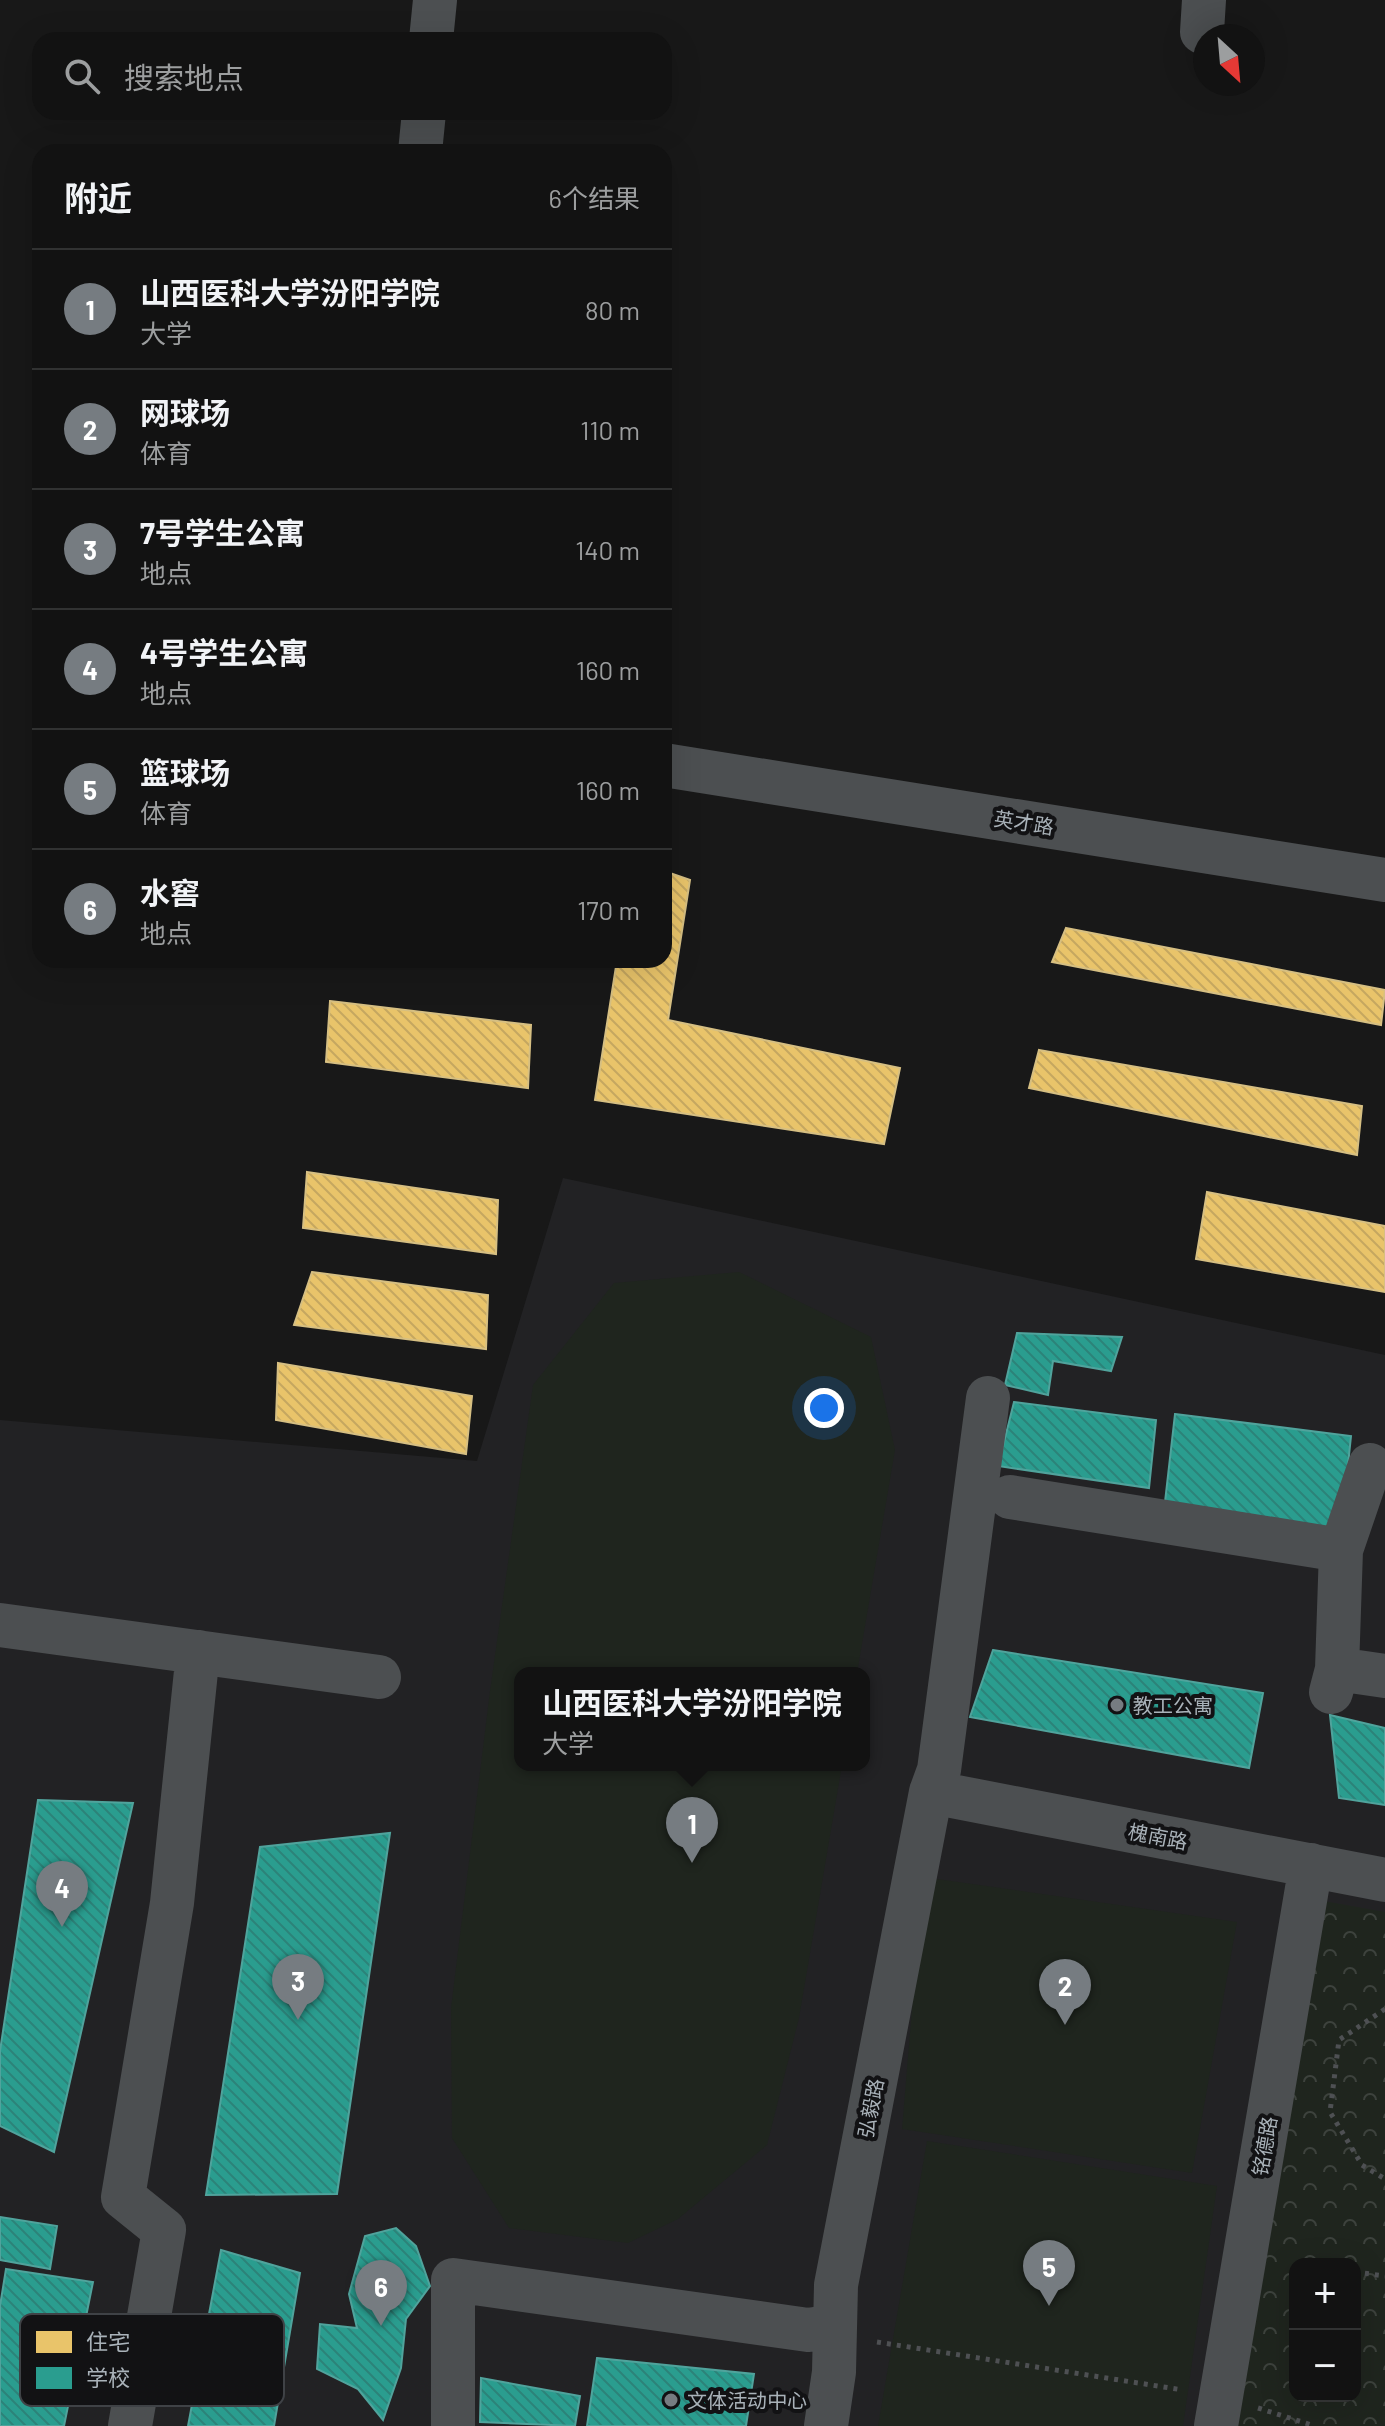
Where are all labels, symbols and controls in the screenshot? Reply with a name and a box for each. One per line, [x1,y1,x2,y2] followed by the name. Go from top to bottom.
[1193,24,1265,96] north arrow
[32,32,672,120] search box
[60,54,104,98] icon: search
[124,59,244,95] text: 搜索地点
[64,177,132,218] text: 附近
[549,182,640,213] text: 6个结果
[140,274,440,310] text: 山西医科大学汾阳学院
[85,294,95,325] text: 1
[585,294,640,325] text: 80 m
[140,317,192,348] text: 大学
[140,394,230,430] text: 网球场
[83,414,97,445] text: 2
[580,414,640,445] text: 110 m
[140,437,192,468] text: 体育
[140,514,305,550] text: 7号学生公寓
[83,534,97,565] text: 3
[575,534,640,565] text: 140 m
[140,557,192,588] text: 地点
[140,634,308,670] text: 4号学生公寓
[82,654,98,685] text: 4
[576,654,640,685] text: 160 m
[140,677,192,708] text: 地点
[140,754,230,790] text: 篮球场
[83,774,97,805] text: 5
[576,774,640,805] text: 160 m
[140,797,192,828] text: 体育
[992,805,1056,839] street label: 英才路
[140,874,200,910] text: 水窖
[83,894,97,925] text: 6
[577,894,640,925] text: 170 m
[140,917,192,948] text: 地点
[804,1388,844,1428] your location
[514,1667,870,1771] popup
[542,1684,842,1720] text: 山西医科大学汾阳学院
[1133,1693,1213,1717] place label: 教工公寓
[1108,1696,1126,1714] marker: 教工公寓
[542,1727,594,1758] text: 大学
[666,1797,718,1863] pin: 1
[1126,1818,1190,1854] street label: 槐南路
[36,1861,88,1927] pin: 4
[272,1954,324,2020] pin: 3
[1039,1959,1091,2025] pin: 2
[852,2076,888,2140] street label: 弘毅路
[1247,2114,1281,2178] street label: 铭德路
[1023,2240,1075,2306] pin: 5
[1289,2258,1361,2402] map controls
[1289,2258,1361,2330] button: +
[355,2260,407,2326] pin: 6
[20,2314,284,2406] legend
[86,2328,130,2354] text: 住宅
[1289,2330,1361,2402] button: −
[86,2364,130,2390] text: 学校
[687,2388,807,2412] place label: 文体活动中心
[662,2391,680,2409] marker: 文体活动中心

